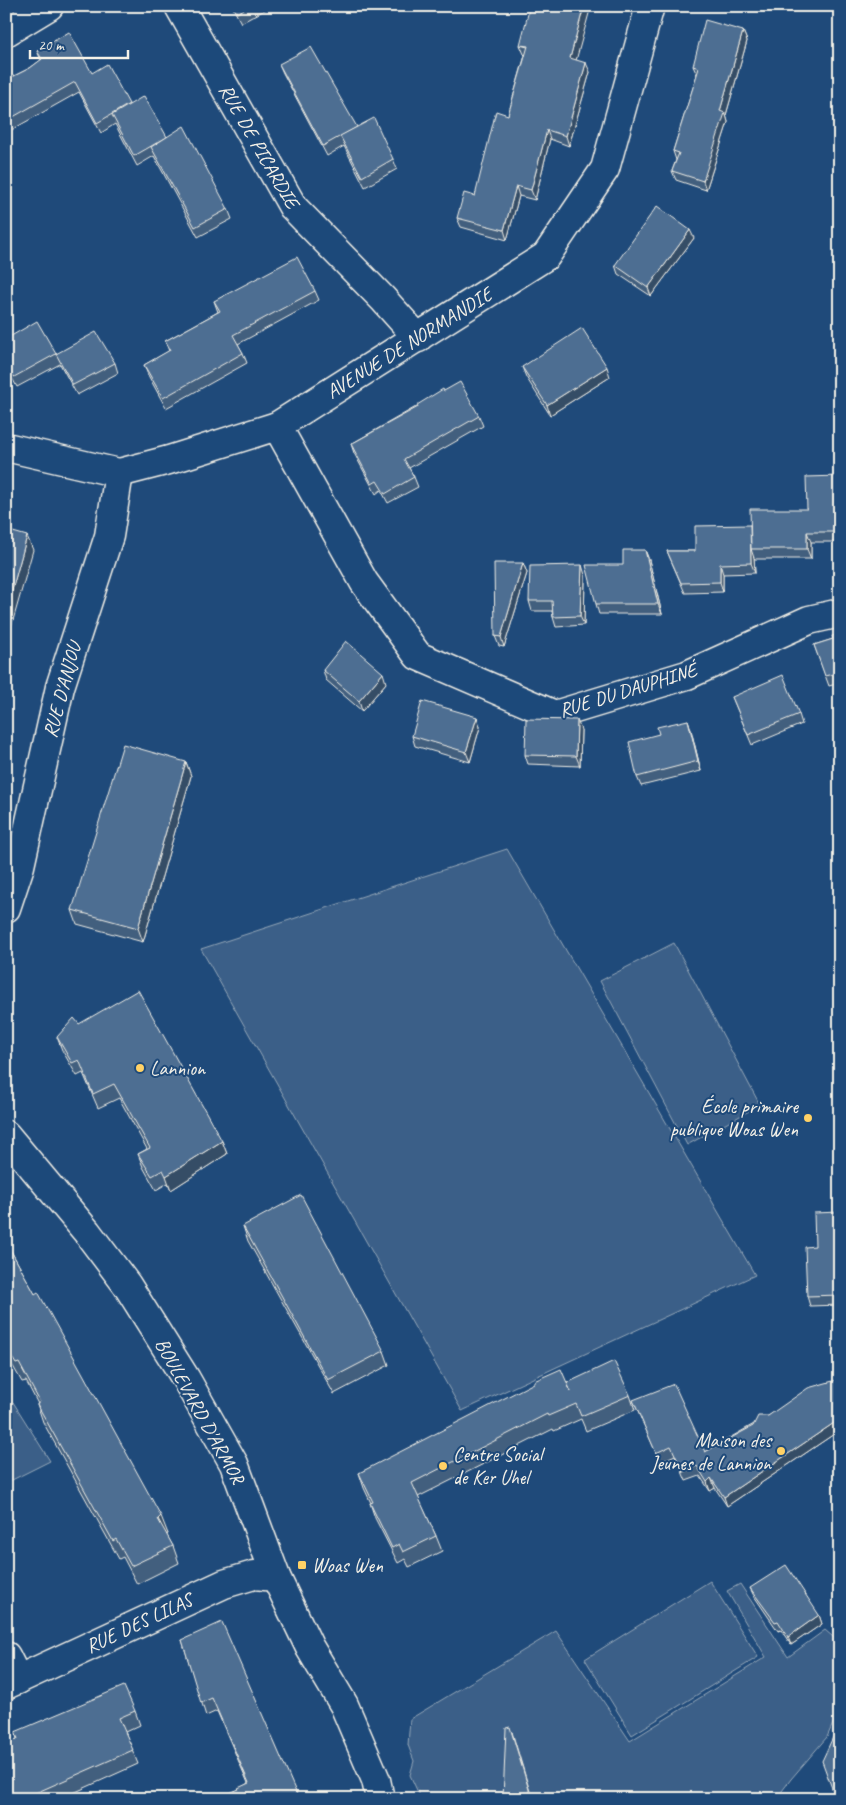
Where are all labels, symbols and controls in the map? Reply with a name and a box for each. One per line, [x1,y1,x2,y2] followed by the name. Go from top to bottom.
[30,28,128,60] scale bar
[38,36,65,55] text: 20 m
[213,79,306,215] street label: RUE DE PICARDIE
[321,280,499,404] street label: AVENUE DE NORMANDIE
[37,636,88,740] street label: RUE D'ANJOU
[556,657,702,723] street label: RUE DU DAUPHINÉ
[150,1056,206,1081] place label: Lannion
[134,1062,146,1074] marker: Lannion
[670,1094,799,1142] place label: École primaire publique Woas Wen
[802,1112,814,1124] marker: École primaire publique Woas Wen
[150,1334,251,1490] street label: BOULEVARD D'ARMOR
[649,1428,773,1476] place label: Maison des Jeunes de Lannion
[453,1442,546,1490] place label: Centre Social de Ker Uhel
[775,1445,787,1457] marker: Maison des Jeunes de Lannion
[437,1460,449,1472] marker: Centre Social de Ker Uhel
[312,1553,384,1578] place label: Woas Wen
[296,1559,308,1571] marker: Woas Wen
[82,1586,199,1659] street label: RUE DES LILAS

